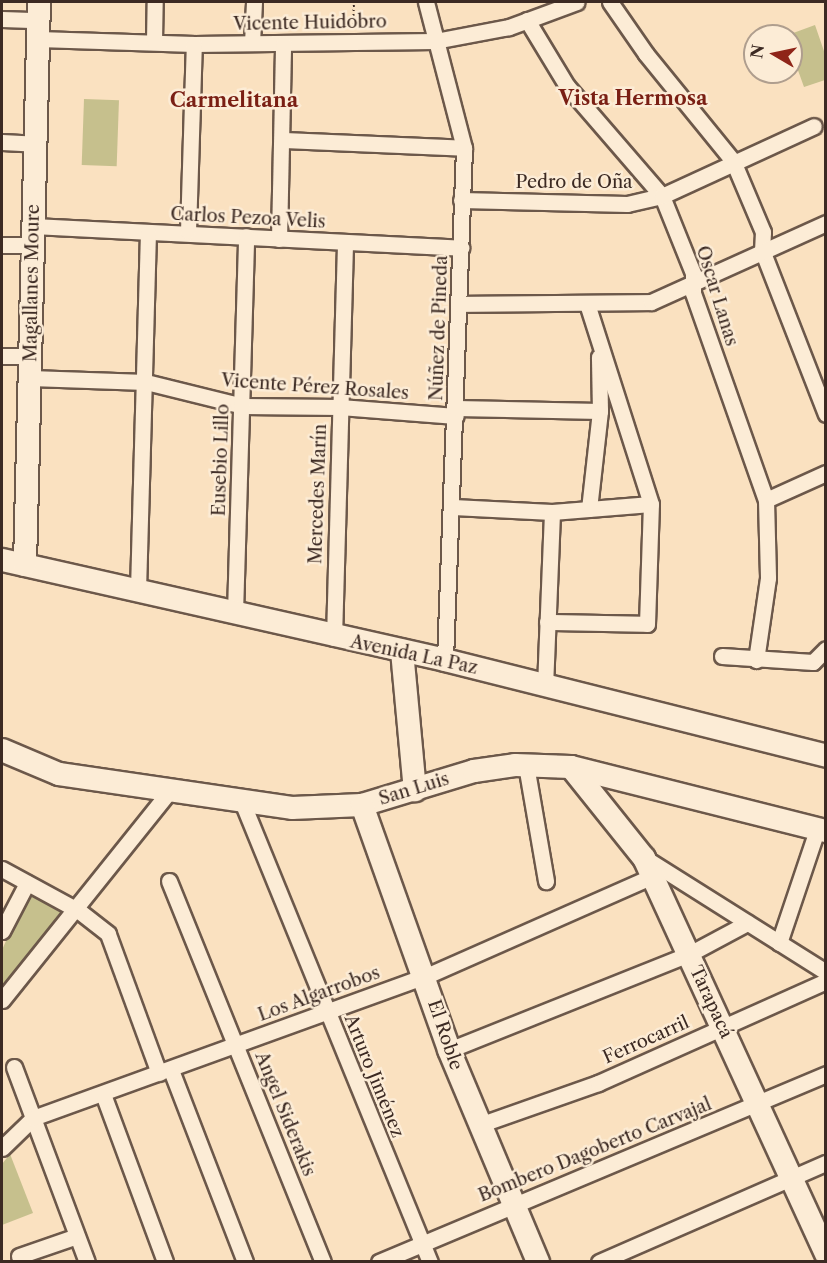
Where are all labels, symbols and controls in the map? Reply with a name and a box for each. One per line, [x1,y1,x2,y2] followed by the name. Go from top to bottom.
[233,11,387,35] street label: Vicente Huidobro
[743,24,803,84] north arrow
[746,43,768,60] text: N
[558,86,708,110] district label: Vista Hermosa
[170,88,298,112] district label: Carmelitana
[515,171,633,193] street label: Pedro de Oña
[169,203,327,233] street label: Carlos Pezoa Velis
[20,204,44,362] street label: Magallanes Moure
[691,243,743,349] street label: Oscar Lanas
[426,255,452,401] street label: Núñez de Pineda
[220,370,410,404] street label: Vicente Pérez Rosales
[208,403,234,517] street label: Eusebio Lillo
[305,424,331,564] street label: Mercedes Marín
[348,631,480,679] street label: Avenida La Paz
[376,768,452,810] street label: San Luis
[255,962,383,1026] street label: Los Algarrobos
[685,962,737,1042] street label: Tarapacá
[423,997,467,1073] street label: El Roble
[339,1011,409,1141] street label: Arturo Jiménez
[600,1011,692,1069] street label: Ferrocarril
[250,1049,320,1179] street label: Angel Siderakis
[475,1093,715,1207] street label: Bombero Dagoberto Carvajal

